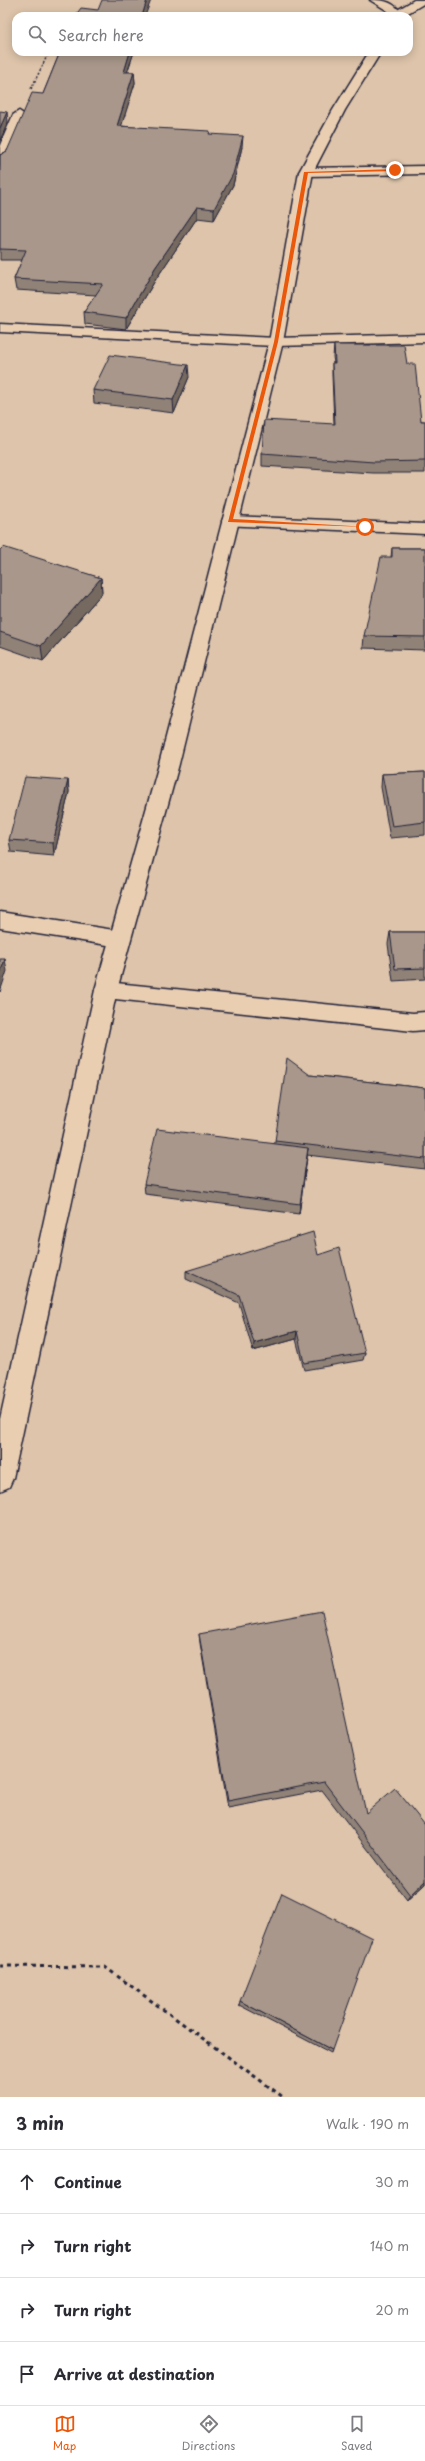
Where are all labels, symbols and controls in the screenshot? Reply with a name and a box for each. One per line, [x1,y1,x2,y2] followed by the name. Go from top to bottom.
[12,12,413,56] search box
[26,23,48,45] icon: search
[58,23,144,46] text: Search here
[386,161,404,179] route end
[356,518,374,536] route start
[16,2110,64,2136] text: 3 min
[326,2114,409,2133] text: Walk · 190 m
[54,2170,122,2193] text: Continue
[16,2171,38,2193] icon: ahead
[375,2172,409,2191] text: 30 m
[54,2234,131,2257] text: Turn right
[16,2235,38,2257] icon: right
[370,2236,409,2255] text: 140 m
[54,2298,131,2321] text: Turn right
[16,2299,38,2321] icon: right
[375,2300,409,2319] text: 20 m
[54,2362,215,2385] text: Arrive at destination
[16,2363,38,2385] icon: arrive
[53,2413,76,2454] tab: Map
[182,2413,235,2454] tab: Directions
[341,2413,372,2454] tab: Saved

